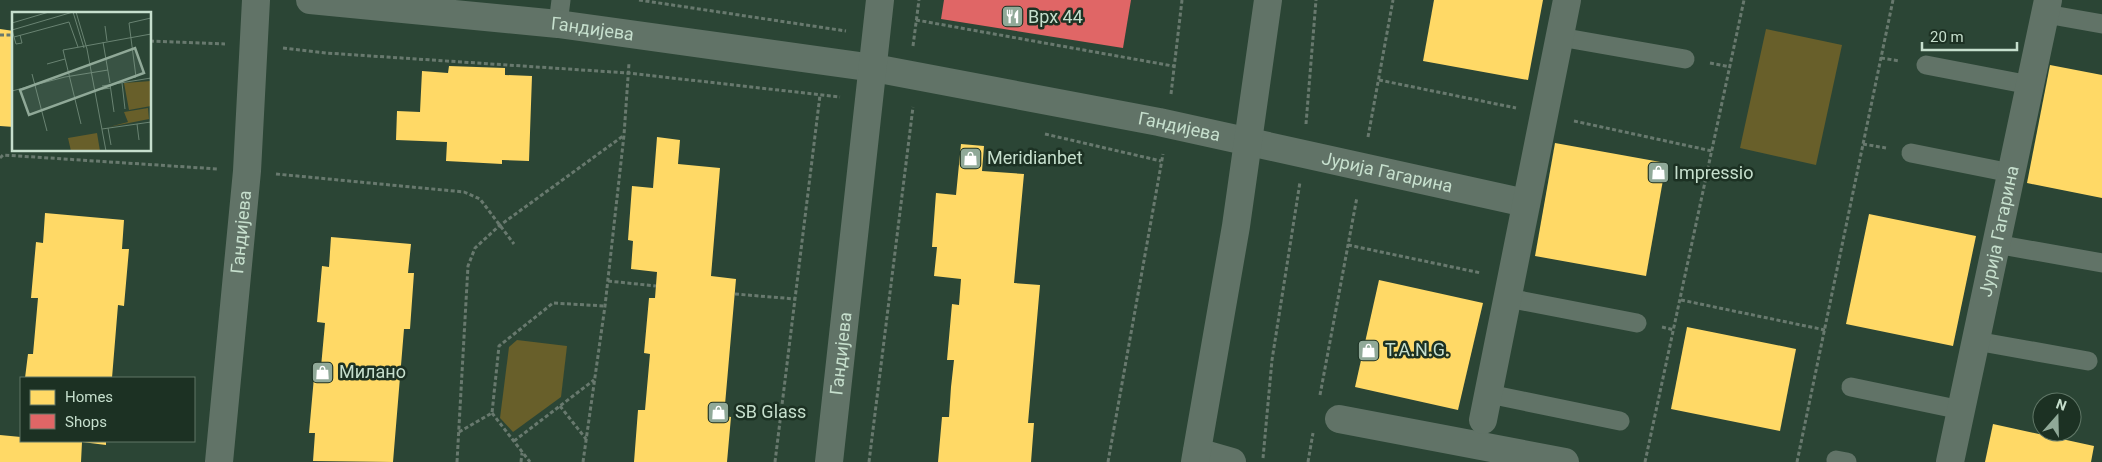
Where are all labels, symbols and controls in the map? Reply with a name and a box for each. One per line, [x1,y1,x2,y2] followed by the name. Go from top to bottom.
[1000,5,1024,29] restaurant icon: Врх 44
[1028,6,1083,27] place label: Врх 44
[12,12,151,151] inset map
[550,12,635,44] street label: Гандијева
[1922,20,2017,52] scale bar
[1930,28,1964,46] text: 20 m
[1136,107,1222,145] street label: Гандијева
[959,146,983,170] shop icon: Meridianbet
[987,147,1083,168] place label: Meridianbet
[1320,147,1455,197] street label: Јурија Гагарина
[1646,161,1670,185] shop icon: Impressio
[1674,162,1754,183] place label: Impressio
[1974,164,2023,299] street label: Јурија Гагарина
[226,189,255,275] street label: Гандијева
[825,311,855,396] street label: Гандијева
[1357,338,1381,362] shop icon: T.A.N.G.
[1385,339,1450,360] place label: T.A.N.G.
[311,360,335,384] shop icon: Милано
[339,361,406,382] place label: Милано
[20,377,195,442] legend
[65,388,113,406] text: Homes
[2032,392,2082,442] north arrow
[2054,396,2069,414] text: N
[707,400,731,424] shop icon: SB Glass
[735,401,806,422] place label: SB Glass
[65,413,107,431] text: Shops

